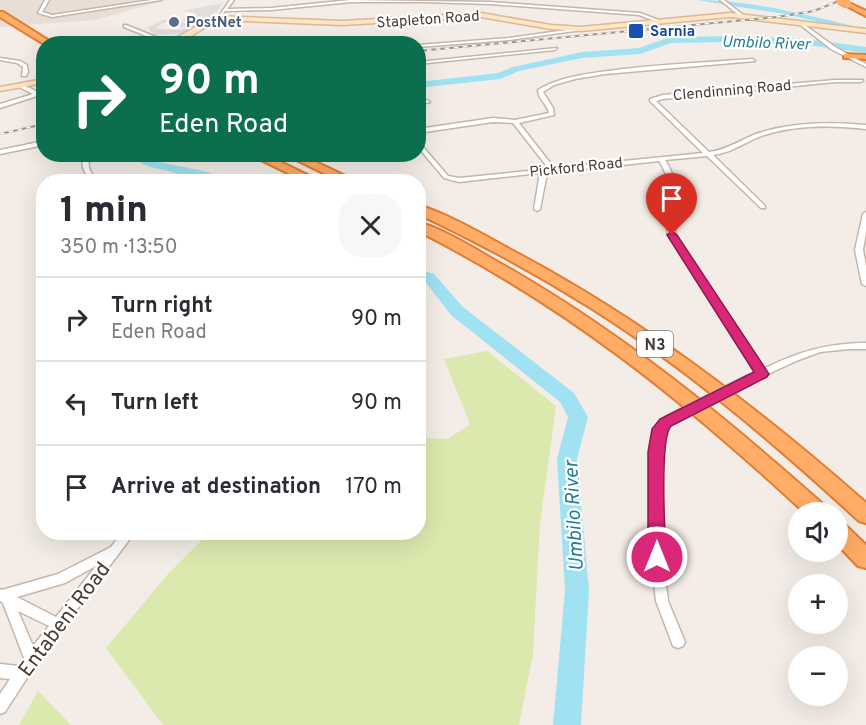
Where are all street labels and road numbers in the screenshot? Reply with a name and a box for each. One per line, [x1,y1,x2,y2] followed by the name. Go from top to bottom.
[376,7,480,34] street label: Stapleton Road
[672,77,792,106] street label: Clendinning Road
[529,154,624,183] street label: Pickford Road
[637,331,673,357] road number: N3
[13,557,117,683] street label: Entabeni Road

